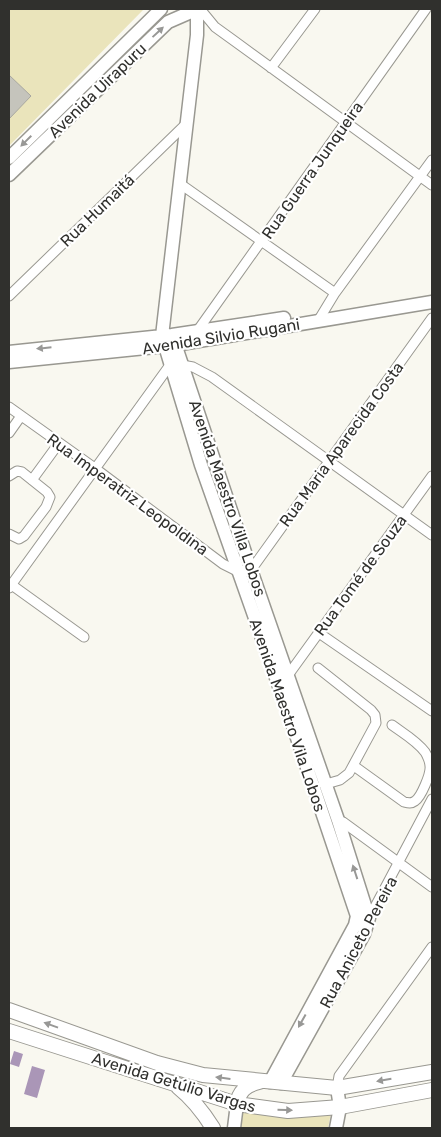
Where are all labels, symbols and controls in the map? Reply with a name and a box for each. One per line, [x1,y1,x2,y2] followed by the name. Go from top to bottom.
[151,26,163,38] one-way arrow
[45,39,150,142] street label: Avenida Uirapuru
[258,98,367,243] street label: Rua Guerra Junqueira
[21,135,33,147] one-way arrow
[56,170,138,251] street label: Rua Humaitá
[141,315,301,358] street label: Avenida Silvio Rugani
[36,344,52,352] one-way arrow
[275,358,407,530] street label: Rua Maria Aparecida Costa
[185,397,270,599] street label: Avenida Maestro Villa Lobos
[43,430,212,559] street label: Rua Imperatriz Leopoldina
[310,511,411,639] street label: Rua Tomé de Souza
[246,616,330,814] street label: Avenida Maestro Vila Lobos
[351,864,358,879] one-way arrow
[316,873,401,1011] street label: Rua Aniceto Pereira
[298,1015,307,1028] one-way arrow
[43,1021,58,1029] one-way arrow
[90,1048,258,1116] street label: Avenida Getúlio Vargas
[214,1074,230,1082] one-way arrow
[376,1077,392,1085] one-way arrow
[277,1106,293,1114] one-way arrow

